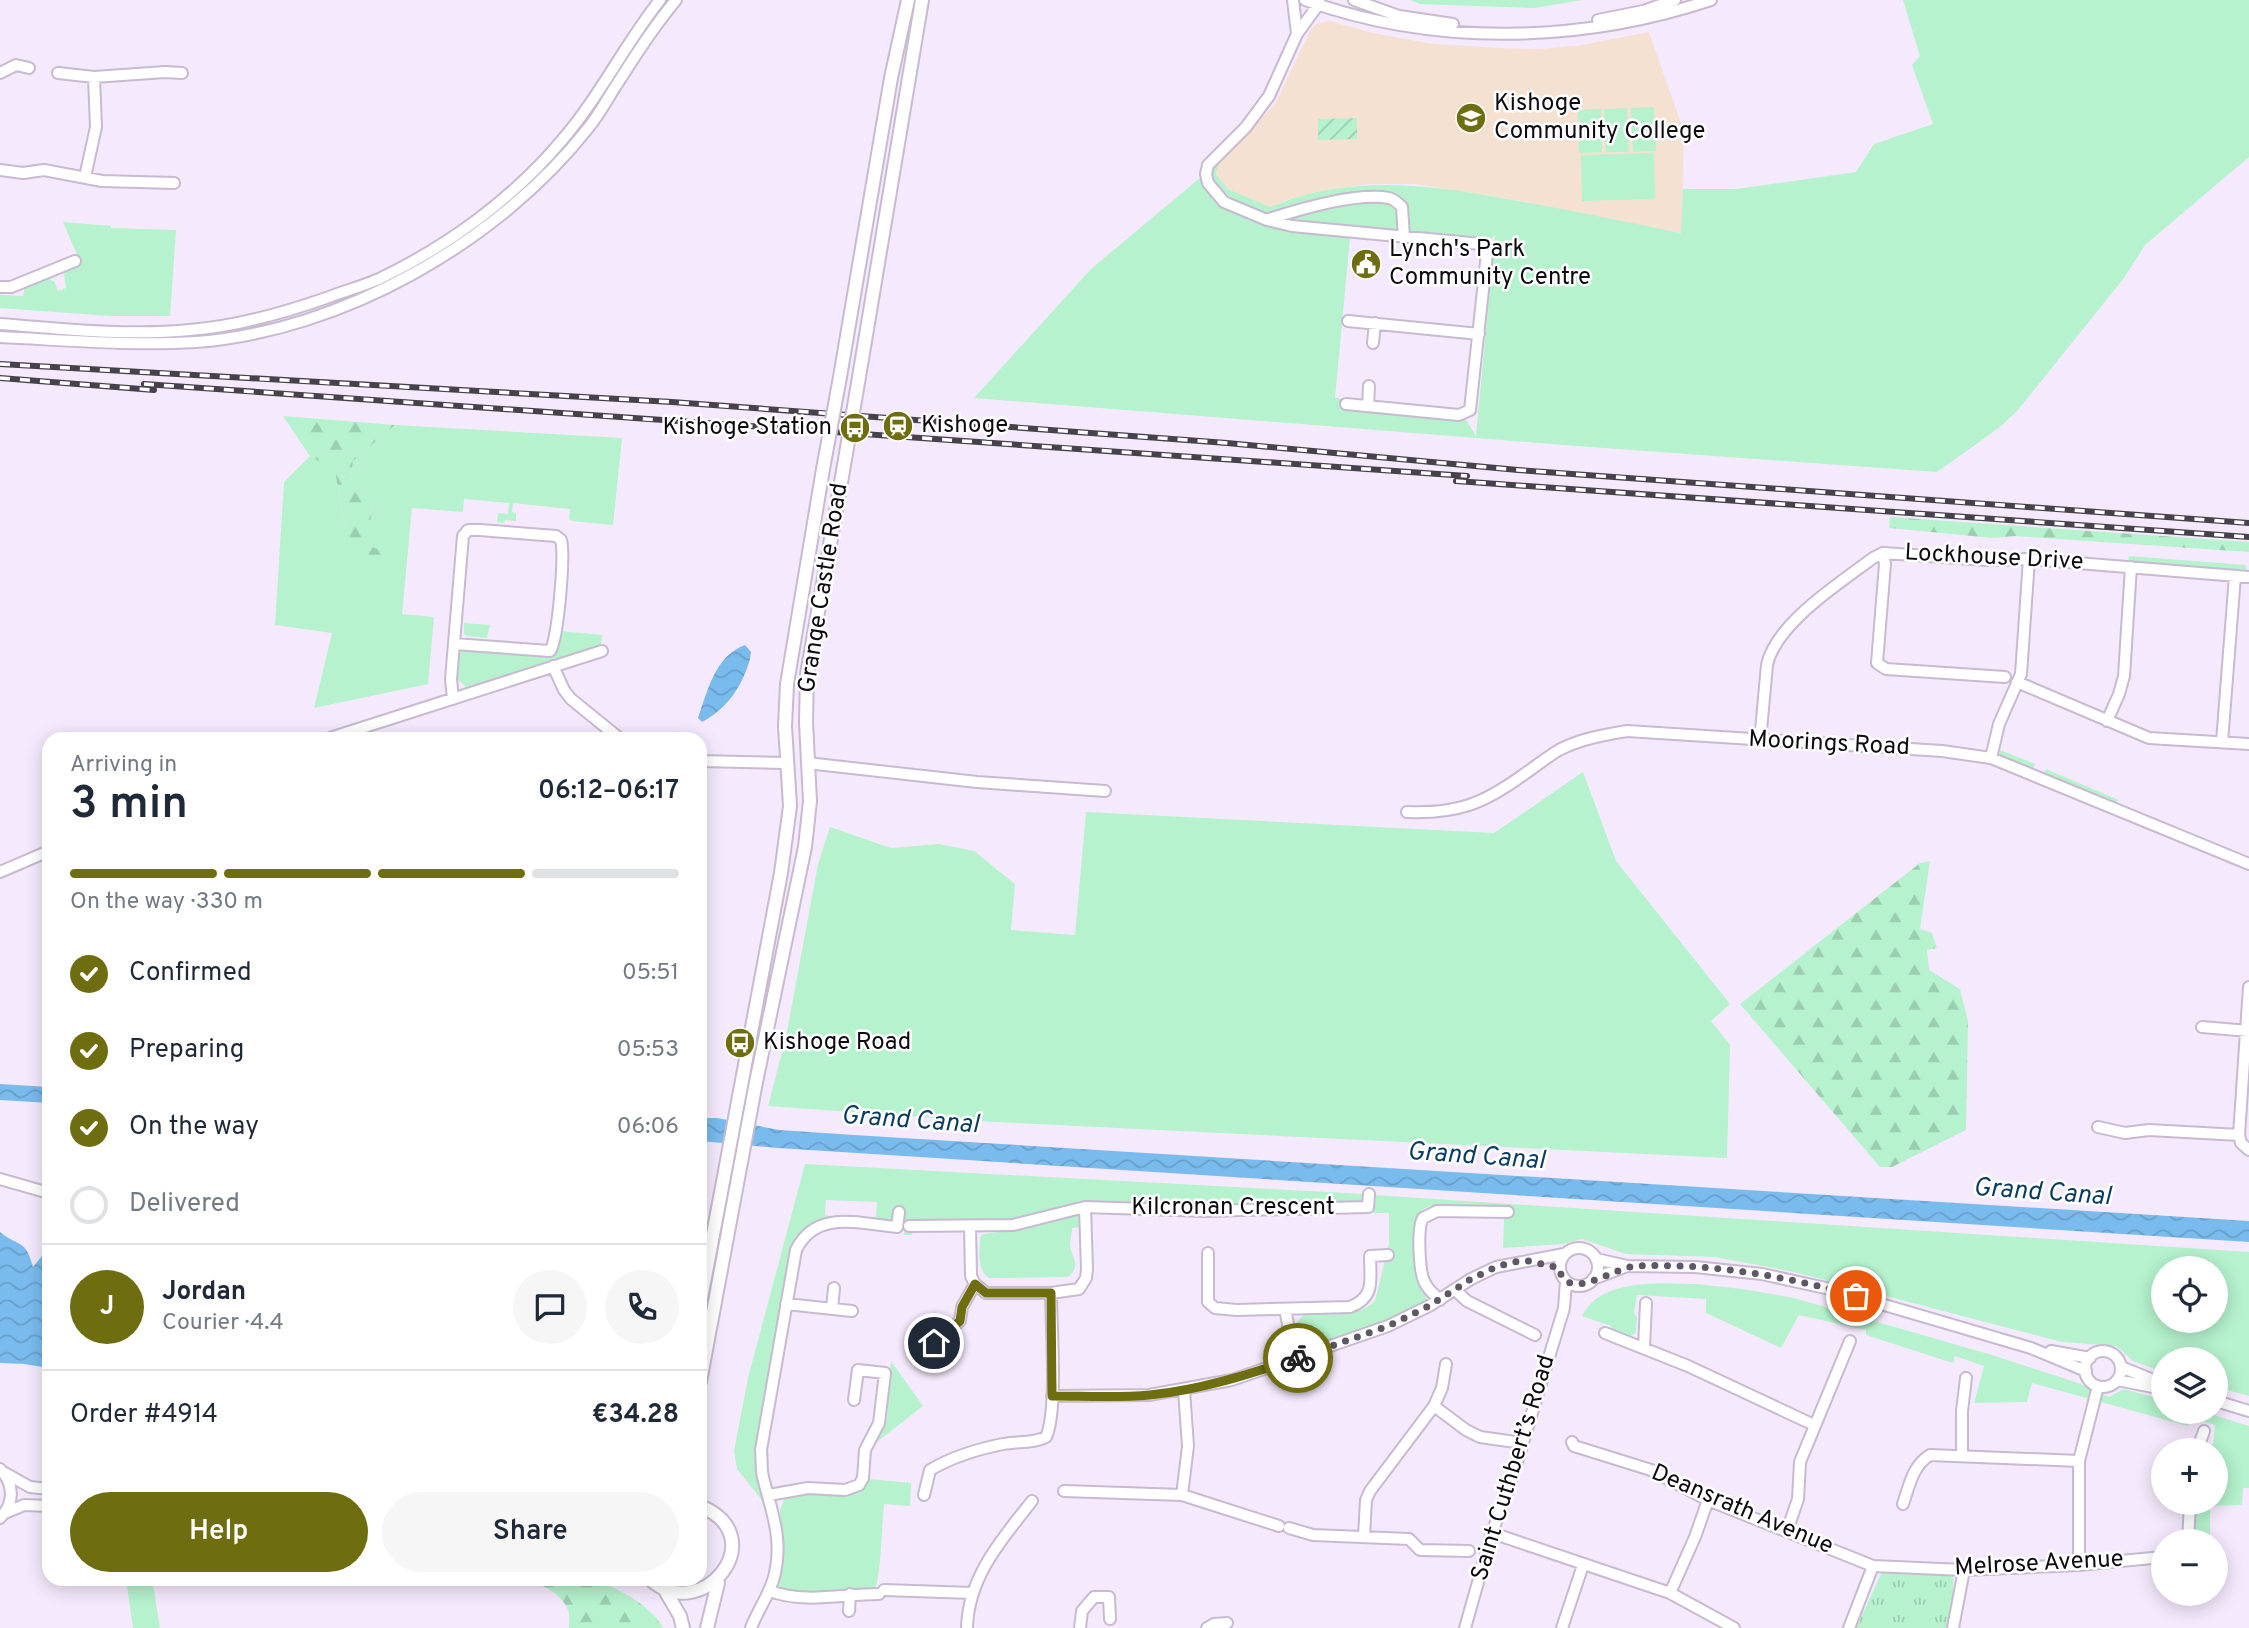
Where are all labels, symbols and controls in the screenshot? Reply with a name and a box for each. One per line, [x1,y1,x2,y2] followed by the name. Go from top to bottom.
[1494,89,1705,147] place label: Kishoge Community College
[1454,101,1488,135] school or university icon: Kishoge Community College
[1389,235,1591,293] place label: Lynch's Park Community Centre
[1349,247,1383,281] public building icon: Lynch's Park Community Centre
[881,409,915,443] station icon: Kishoge
[838,411,872,445] bus stop icon: Kishoge Station
[921,411,1008,441] place label: Kishoge
[663,413,832,443] place label: Kishoge Station
[793,481,855,695] street label: Grange Castle Road
[1904,538,2084,578] street label: Lockhouse Drive
[1748,725,1910,763] street label: Moorings Road
[70,751,177,780] text: Arriving in
[538,775,679,808] text: 06:12–06:17
[70,776,188,835] text: 3 min
[70,888,263,917] text: On the way · 330 m
[70,955,108,993] icon: check
[129,957,252,990] text: Confirmed
[622,959,679,988] text: 05:51
[723,1026,757,1060] bus stop icon: Kishoge Road
[763,1028,911,1058] place label: Kishoge Road
[70,1032,108,1070] icon: check
[129,1034,244,1067] text: Preparing
[617,1036,679,1065] text: 05:53
[840,1100,981,1142] water label: Grand Canal
[70,1109,108,1147] icon: check
[129,1111,259,1144] text: On the way
[617,1113,679,1142] text: 06:06
[1406,1136,1547,1178] water label: Grand Canal
[1972,1172,2113,1214] water label: Grand Canal
[129,1188,240,1221] text: Delivered
[1131,1193,1335,1223] street label: Kilcronan Crescent
[2151,1256,2228,1606] map controls
[2151,1256,2228,1333] button: locate
[1826,1266,1886,1326] pin
[513,1270,587,1344] button: chat
[605,1270,679,1344] button: phone
[162,1276,246,1309] text: Jordan
[1837,1277,1875,1315] icon: bag
[100,1291,114,1324] text: J
[162,1309,284,1338] text: Courier · 4.4
[904,1313,964,1373] pin
[1263,1323,1333,1393] courier
[915,1324,953,1362] icon: home
[1279,1339,1317,1377] icon: bike
[2151,1347,2228,1424] button: layers
[1465,1351,1563,1585] street label: Saint Cuthbert’s Road
[70,1399,218,1432] text: Order #4914
[592,1399,679,1432] text: €34.28
[2151,1438,2228,1515] button: +
[1646,1458,1838,1562] street label: Deansrath Avenue
[70,1492,368,1572] button: Help
[382,1492,679,1572] button: Share
[2151,1529,2228,1606] button: −
[1954,1545,2124,1583] street label: Melrose Avenue

